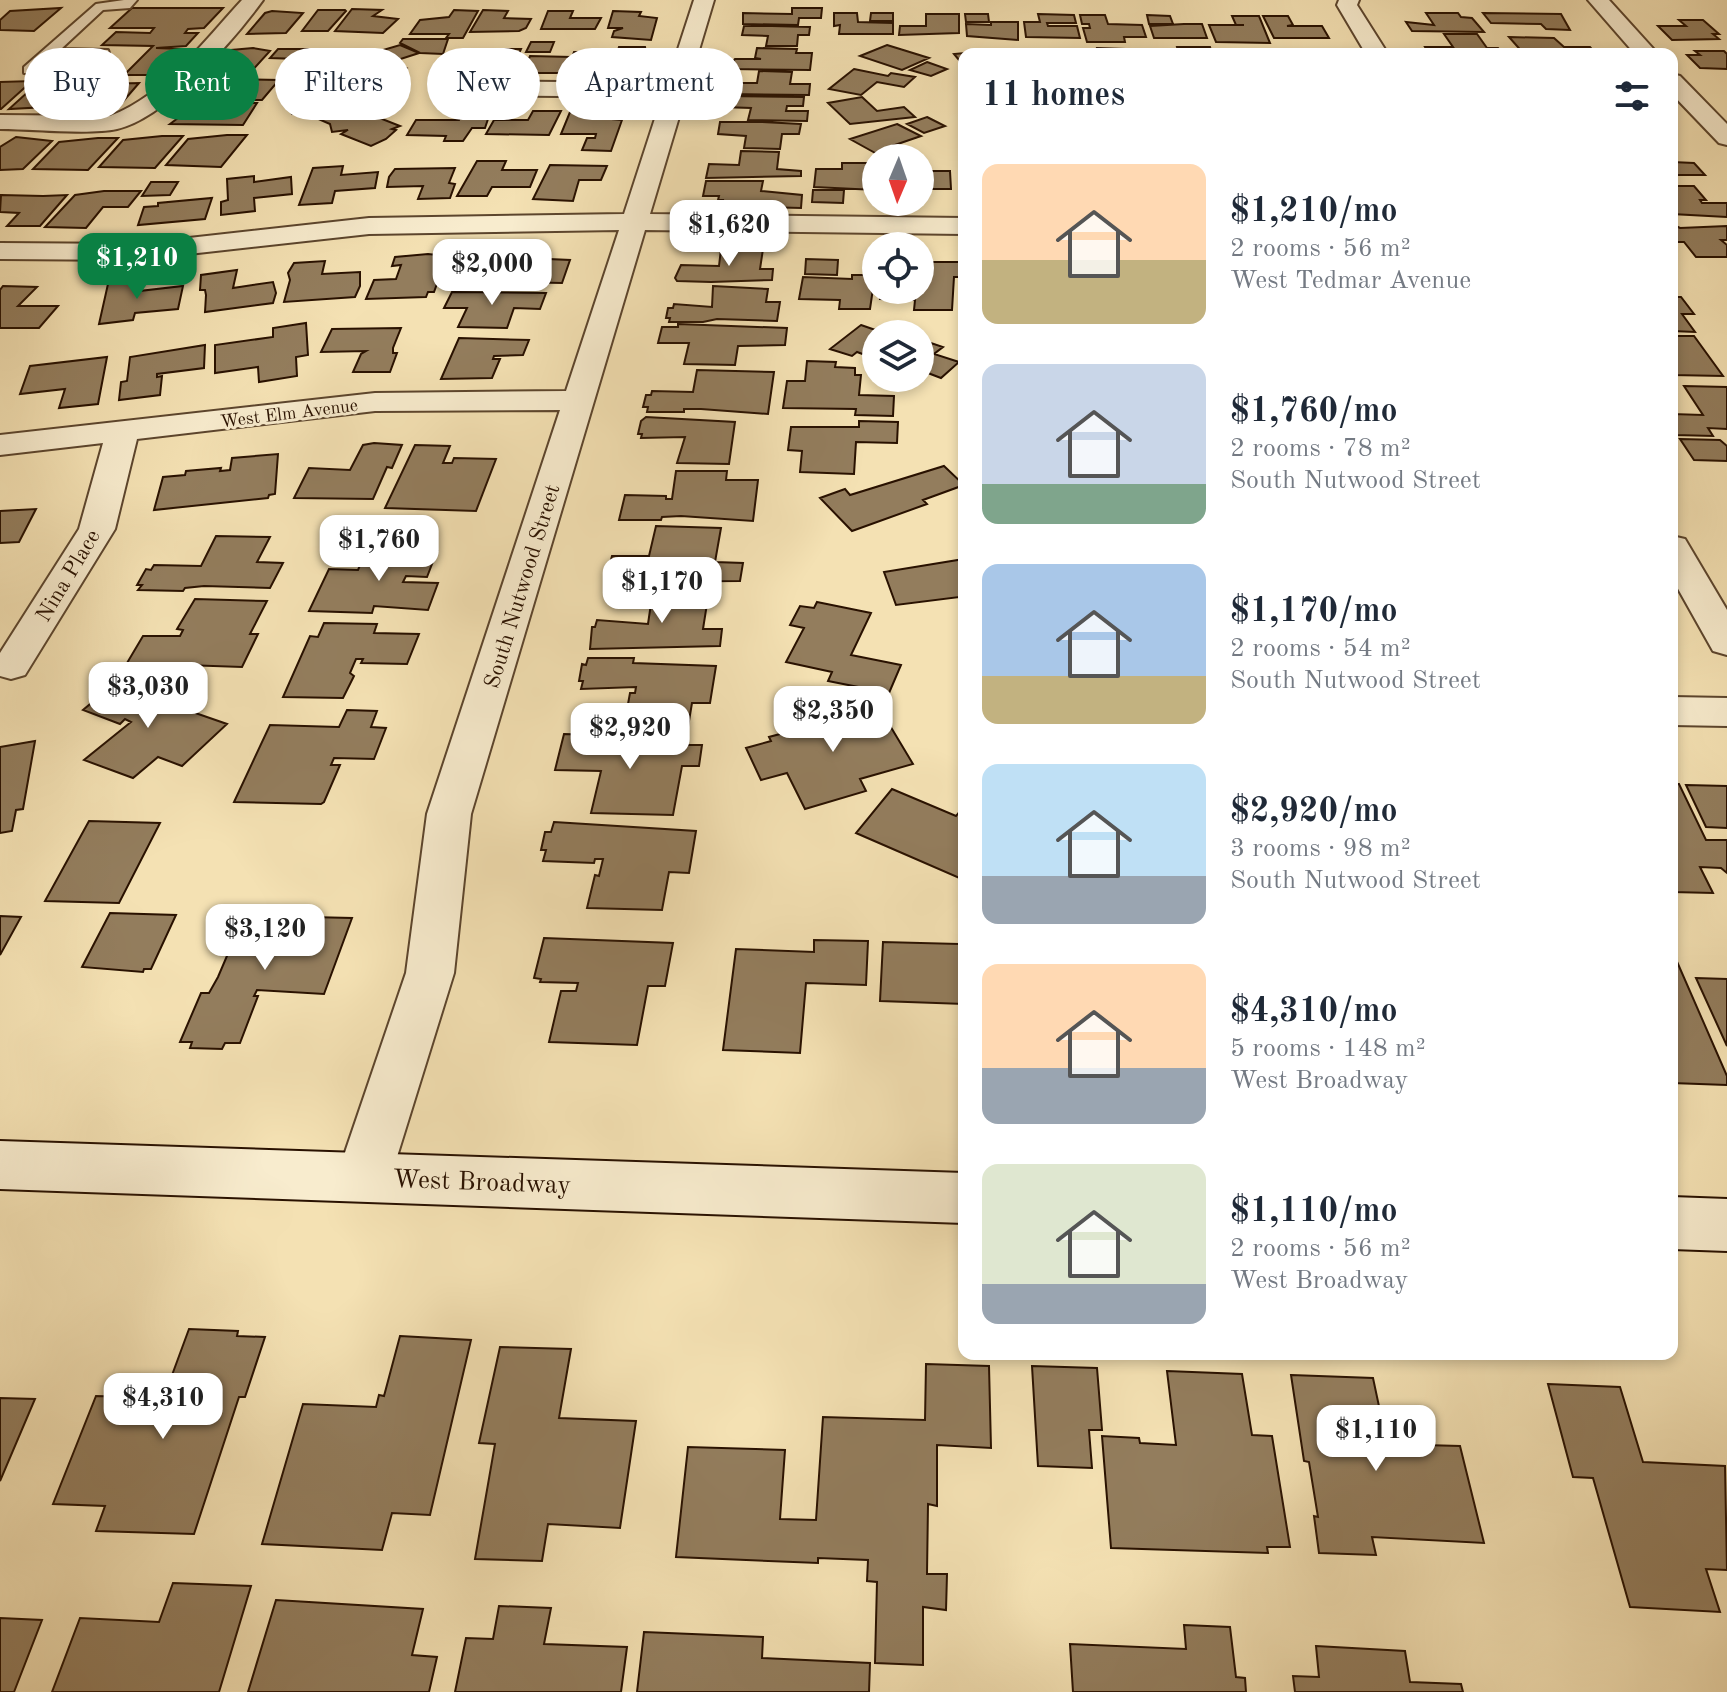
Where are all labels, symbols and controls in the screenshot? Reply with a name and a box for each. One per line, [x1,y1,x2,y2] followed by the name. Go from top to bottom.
[24,48,129,120] chip: Buy
[145,48,259,120] chip: Rent
[275,48,411,120] chip: Filters
[427,48,540,120] chip: New
[556,48,743,120] chip: Apartment
[1610,74,1654,118] icon: filters
[982,79,1125,113] text: 11 homes
[862,144,934,216] north arrow
[862,144,934,392] map controls
[1230,195,1398,229] text: $1,210/mo
[1046,196,1142,292] icon: home
[664,200,794,268] pin: $1,620
[688,213,770,239] text: $1,620
[862,232,934,304] button: locate
[72,233,202,301] pin: $1,210
[1230,236,1411,262] text: 2 rooms · 56 m²
[427,239,557,307] pin: $2,000
[96,246,178,272] text: $1,210
[451,252,533,278] text: $2,000
[1230,268,1471,294] text: West Tedmar Avenue
[862,320,934,392] button: layers
[1230,395,1398,429] text: $1,760/mo
[1046,396,1142,492] icon: home
[219,397,359,431] street label: West Elm Avenue
[1230,436,1411,462] text: 2 rooms · 78 m²
[1230,468,1481,494] text: South Nutwood Street
[481,482,564,691] street label: South Nutwood Street
[314,515,444,583] pin: $1,760
[33,526,105,626] street label: Nina Place
[338,528,420,554] text: $1,760
[597,557,727,625] pin: $1,170
[621,570,703,596] text: $1,170
[1230,595,1398,629] text: $1,170/mo
[1046,596,1142,692] icon: home
[1230,636,1411,662] text: 2 rooms · 54 m²
[83,662,213,730] pin: $3,030
[1230,668,1481,694] text: South Nutwood Street
[107,675,189,701] text: $3,030
[768,686,898,754] pin: $2,350
[792,699,874,725] text: $2,350
[565,703,695,771] pin: $2,920
[589,716,671,742] text: $2,920
[1230,795,1398,829] text: $2,920/mo
[1046,796,1142,892] icon: home
[1230,836,1411,862] text: 3 rooms · 98 m²
[1230,868,1481,894] text: South Nutwood Street
[200,904,330,972] pin: $3,120
[224,917,306,943] text: $3,120
[1230,995,1398,1029] text: $4,310/mo
[1046,996,1142,1092] icon: home
[1230,1036,1426,1062] text: 5 rooms · 148 m²
[1230,1068,1408,1094] text: West Broadway
[392,1167,572,1199] street label: West Broadway
[1230,1195,1398,1229] text: $1,110/mo
[1046,1196,1142,1292] icon: home
[1230,1236,1411,1262] text: 2 rooms · 56 m²
[1230,1268,1408,1294] text: West Broadway
[98,1373,228,1441] pin: $4,310
[122,1386,204,1412] text: $4,310
[1311,1405,1441,1473] pin: $1,110
[1335,1418,1417,1444] text: $1,110

